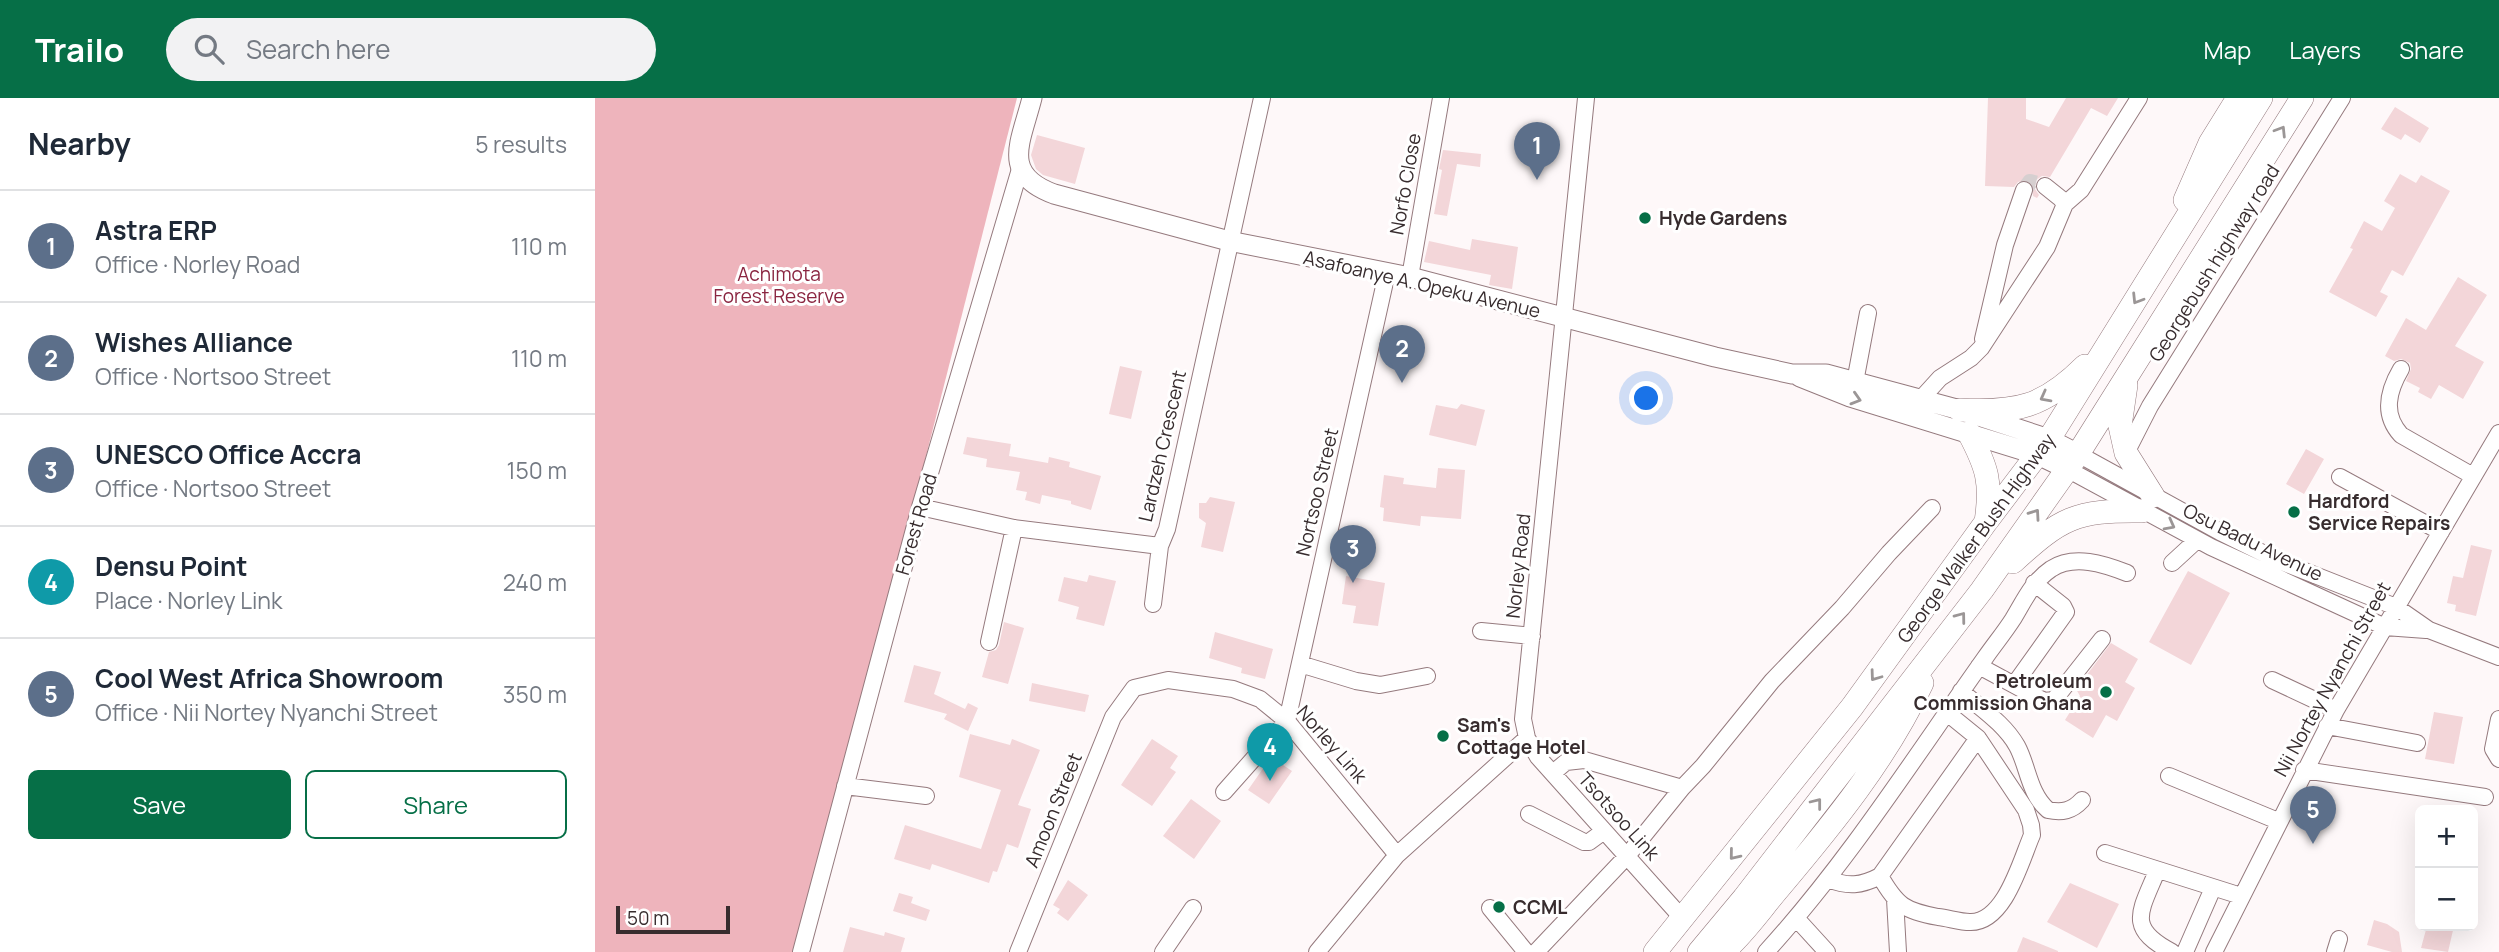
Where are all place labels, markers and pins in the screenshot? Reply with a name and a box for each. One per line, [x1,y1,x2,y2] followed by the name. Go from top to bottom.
[1514,122,1560,180] pin: 1
[1659,205,1787,231] place label: Hyde Gardens
[1637,210,1653,226] marker: Hyde Gardens
[1379,325,1425,383] pin: 2
[2308,488,2450,536] place label: Hardford Service Repairs
[2286,504,2302,520] marker: Hardford Service Repairs
[1330,525,1376,583] pin: 3
[1914,668,2092,716] place label: Petroleum Commission Ghana
[2098,684,2114,700] marker: Petroleum Commission Ghana
[1457,712,1586,760] place label: Sam's Cottage Hotel
[1247,723,1293,781] pin: 4
[1435,728,1451,744] marker: Sam's Cottage Hotel
[2290,786,2336,844] pin: 5
[1513,894,1567,920] place label: CCML
[1491,899,1507,915] marker: CCML

